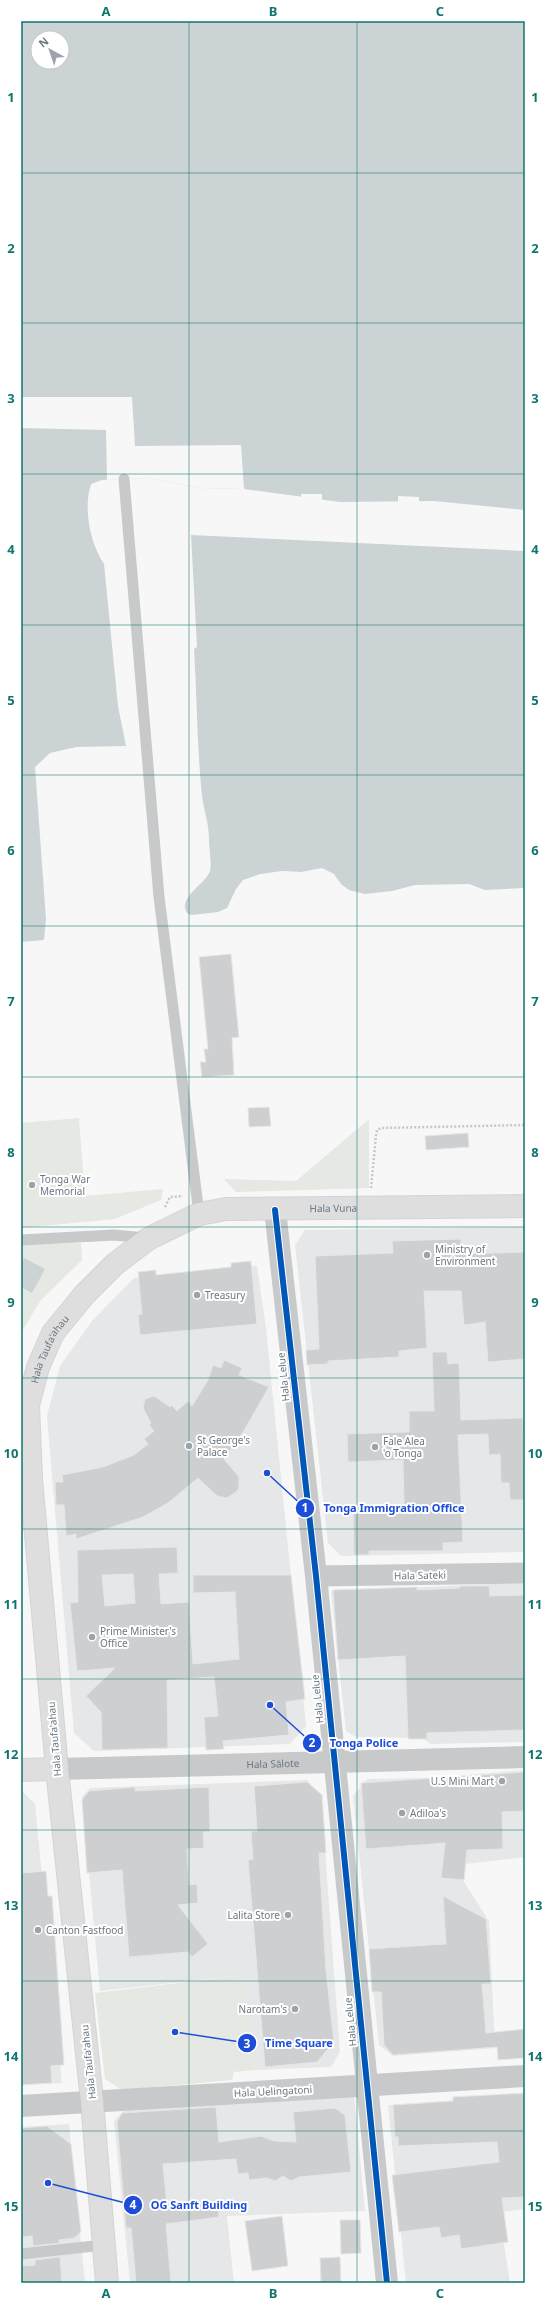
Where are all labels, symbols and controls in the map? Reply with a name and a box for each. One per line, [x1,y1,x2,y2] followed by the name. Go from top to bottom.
[102,2,111,20] text: A
[269,2,277,20] text: B
[436,2,444,20] text: C
[30,30,70,70] north arrow
[35,33,52,51] text: N
[7,88,15,106] text: 1
[531,88,539,106] text: 1
[7,239,15,257] text: 2
[531,239,539,257] text: 2
[7,389,15,407] text: 3
[531,389,539,407] text: 3
[7,540,15,558] text: 4
[531,540,539,558] text: 4
[7,691,15,709] text: 5
[531,691,539,709] text: 5
[7,841,15,859] text: 6
[531,841,539,859] text: 6
[7,992,15,1010] text: 7
[531,992,539,1010] text: 7
[7,1143,15,1161] text: 8
[531,1143,539,1161] text: 8
[40,1172,90,1198] place label: Tonga War Memorial
[27,1180,37,1190] marker: Tonga War Memorial
[309,1201,357,1215] street label: Hala Vuna
[435,1242,496,1268] place label: Ministry of Environment
[422,1250,432,1260] marker: Ministry of Environment
[205,1288,246,1302] place label: Treasury
[192,1290,202,1300] marker: Treasury
[7,1293,15,1311] text: 9
[531,1293,539,1311] text: 9
[27,1312,72,1385] street label: Hala Taufa'ahau
[273,1352,293,1402] street label: Hala Lelue
[197,1433,250,1459] place label: St George's Palace
[383,1434,425,1460] place label: Fale Alea 'o Tonga
[184,1441,194,1451] marker: St George's Palace
[370,1442,380,1452] marker: Fale Alea 'o Tonga
[4,1444,18,1462] text: 10
[528,1444,542,1462] text: 10
[295,1497,472,1520] callout: Tonga Immigration Office
[302,1499,308,1516] text: 1
[324,1500,465,1515] text: Tonga Immigration Office
[394,1568,446,1582] street label: Hala Sateki
[4,1595,18,1613] text: 11
[528,1595,542,1613] text: 11
[100,1624,176,1650] place label: Prime Minister's Office
[87,1632,97,1642] marker: Prime Minister's Office
[307,1674,327,1724] street label: Hala Lelue
[44,1701,64,1777] street label: Hala Taufa'ahau
[302,1732,406,1755] callout: Tonga Police
[309,1734,316,1751] text: 2
[330,1735,399,1750] text: Tonga Police
[4,1745,18,1763] text: 12
[528,1745,542,1763] text: 12
[246,1756,300,1771] street label: Hala Sālote
[431,1774,494,1788] place label: U.S Mini Mart
[497,1776,507,1786] marker: U.S Mini Mart
[410,1806,446,1820] place label: Adiloa's
[397,1808,407,1818] marker: Adiloa's
[4,1896,18,1914] text: 13
[528,1896,542,1914] text: 13
[227,1908,280,1922] place label: Lalita Store
[283,1910,293,1920] marker: Lalita Store
[46,1923,123,1937] place label: Canton Fastfood
[33,1925,43,1935] marker: Canton Fastfood
[340,1997,360,2047] street label: Hala Lelue
[239,2002,287,2016] place label: Narotam's
[290,2004,300,2014] marker: Narotam's
[77,2024,99,2100] street label: Hala Taufa'ahau
[237,2032,341,2055] callout: Time Square
[244,2035,251,2052] text: 3
[265,2035,333,2050] text: Time Square
[4,2047,19,2065] text: 14
[528,2047,543,2065] text: 14
[234,2082,312,2100] street label: Hala Uelingatoni
[123,2194,255,2217] callout: OG Sanft Building
[130,2196,137,2213] text: 4
[4,2197,18,2215] text: 15
[151,2197,247,2212] text: OG Sanft Building
[528,2197,542,2215] text: 15
[102,2284,111,2302] text: A
[269,2284,277,2302] text: B
[436,2284,444,2302] text: C

